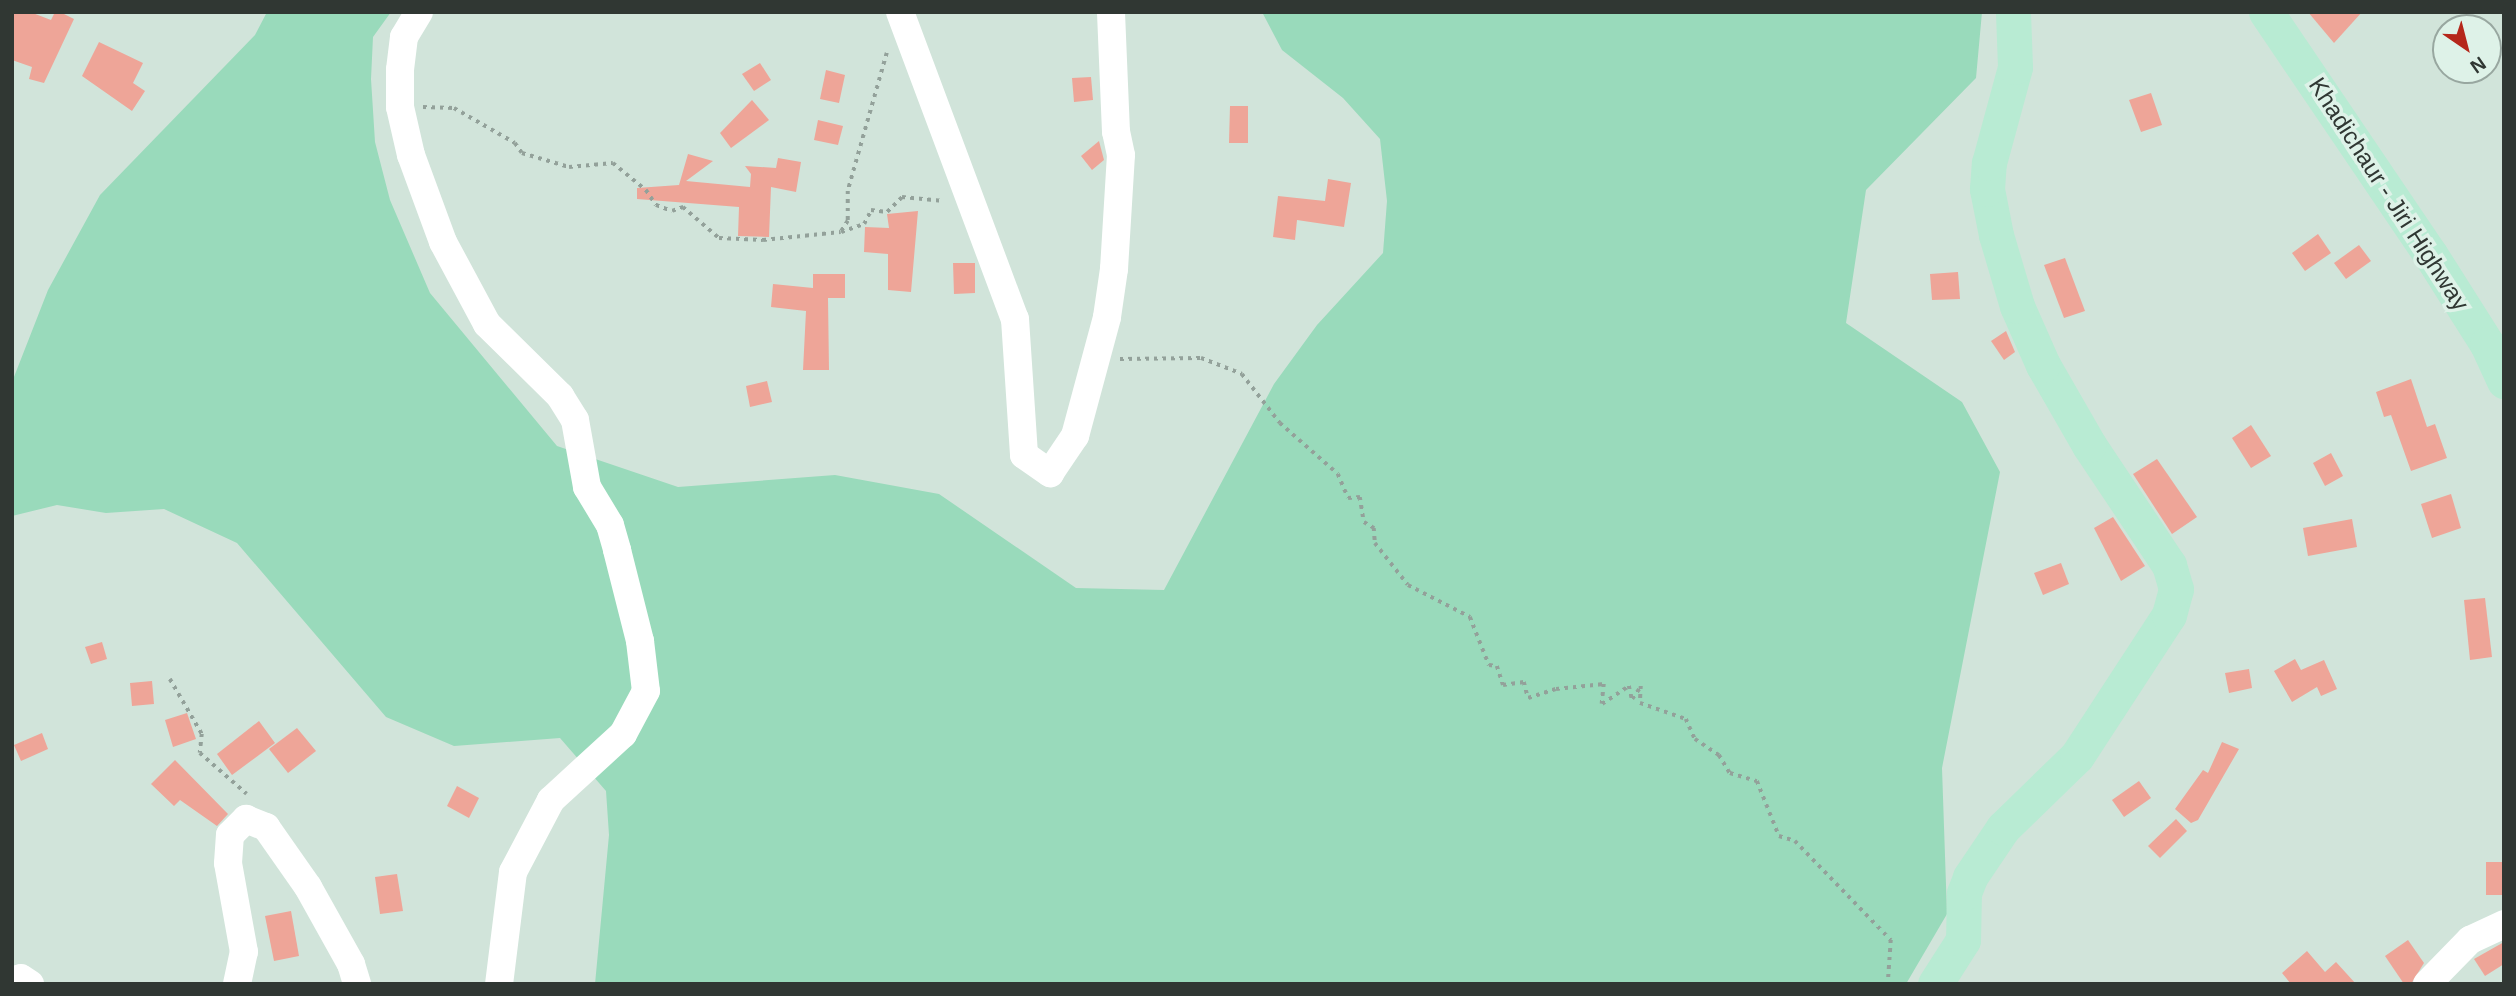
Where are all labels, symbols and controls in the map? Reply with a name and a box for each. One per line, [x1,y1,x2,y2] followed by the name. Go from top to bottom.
[2432,14,2502,84] north arrow
[2467,52,2490,78] text: N
[2303,72,2475,316] street label: Khadichaur - Jiri Highway

